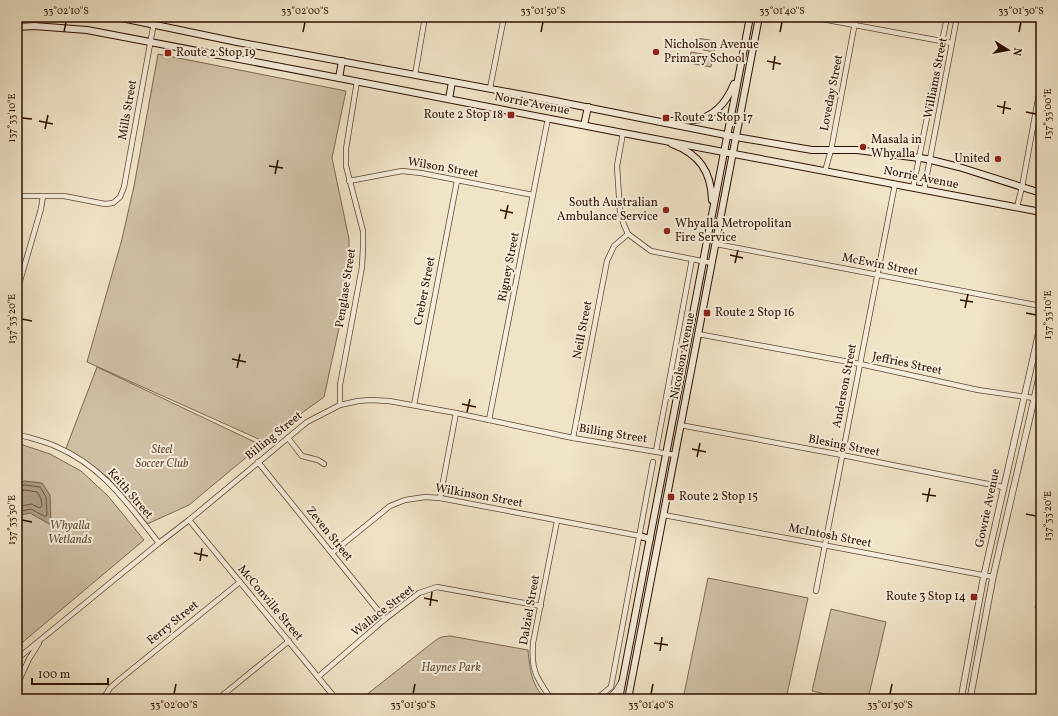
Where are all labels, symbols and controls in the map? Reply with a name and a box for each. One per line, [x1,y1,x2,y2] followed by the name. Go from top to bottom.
[43,4,89,18] text: 33°02'10"S
[281,4,329,18] text: 33°02'00"S
[520,4,566,18] text: 33°01'50"S
[759,4,805,18] text: 33°01'40"S
[998,4,1044,18] text: 33°01'30"S
[988,30,1028,70] north arrow
[920,36,952,120] street label: Williams Street
[664,37,759,67] place label: Nicholson Avenue Primary School
[176,45,255,61] place label: Route 2 Stop 19
[1008,46,1024,57] text: N
[651,47,661,57] marker: Nicholson Avenue Primary School
[163,48,173,58] marker: Route 2 Stop 19
[817,54,847,132] street label: Loveday Street
[115,79,141,141] street label: Mills Street
[1041,88,1055,140] text: 137°33'00"E
[493,89,571,119] street label: Norrie Avenue
[5,94,19,142] text: 137°33'10"E
[424,107,503,123] place label: Route 2 Stop 18
[506,110,516,120] marker: Route 2 Stop 18
[674,110,753,126] place label: Route 2 Stop 17
[661,113,671,123] marker: Route 2 Stop 17
[871,132,922,162] place label: Masala in Whyalla
[858,142,868,152] marker: Masala in Whyalla
[955,151,990,167] place label: United
[406,154,480,182] street label: Wilson Street
[993,154,1003,164] marker: United
[882,163,960,193] street label: Norrie Avenue
[557,195,658,225] place label: South Australian Ambulance Service
[661,205,671,215] marker: South Australian Ambulance Service
[675,216,792,246] place label: Whyalla Metropolitan Fire Service
[662,226,672,236] marker: Whyalla Metropolitan Fire Service
[494,231,524,303] street label: Rigney Street
[332,247,360,329] street label: Penglase Street
[840,250,920,280] street label: McEwin Street
[410,255,440,327] street label: Creber Street
[1041,291,1055,339] text: 137°33'10"E
[5,294,19,344] text: 137°33'20"E
[569,299,597,361] street label: Neill Street
[715,305,794,321] place label: Route 2 Stop 16
[702,308,712,318] marker: Route 2 Stop 16
[667,311,699,401] street label: Nicolson Avenue
[829,342,861,430] street label: Anderson Street
[871,349,943,379] street label: Jeffries Street
[242,408,306,464] street label: Billing Street
[578,421,648,447] street label: Billing Street
[807,431,881,461] street label: Blesing Street
[136,442,189,472] park label: Steel Soccer Club
[104,465,156,523] street label: Keith Street
[972,467,1004,549] street label: Gowrie Avenue
[434,480,524,512] street label: Wilkinson Street
[679,489,758,505] place label: Route 2 Stop 15
[1041,491,1055,541] text: 137°33'20"E
[666,492,676,502] marker: Route 2 Stop 15
[5,495,19,545] text: 137°33'30"E
[302,503,356,565] street label: Zeven Street
[48,518,93,548] park label: Whyalla Wetlands
[787,520,873,552] street label: McIntosh Street
[234,562,306,644] street label: McConville Street
[516,574,544,646] street label: Dalziel Street
[348,582,418,640] street label: Wallace Street
[886,589,966,605] place label: Route 3 Stop 14
[969,592,979,602] marker: Route 3 Stop 14
[144,597,202,649] street label: Ferry Street
[32,660,108,686] scale bar
[421,660,481,676] park label: Haynes Park
[38,667,71,683] text: 100 m
[150,698,198,712] text: 33°02'00"S
[390,698,436,712] text: 33°01'50"S
[628,698,674,712] text: 33°01'40"S
[867,698,913,712] text: 33°01'30"S

